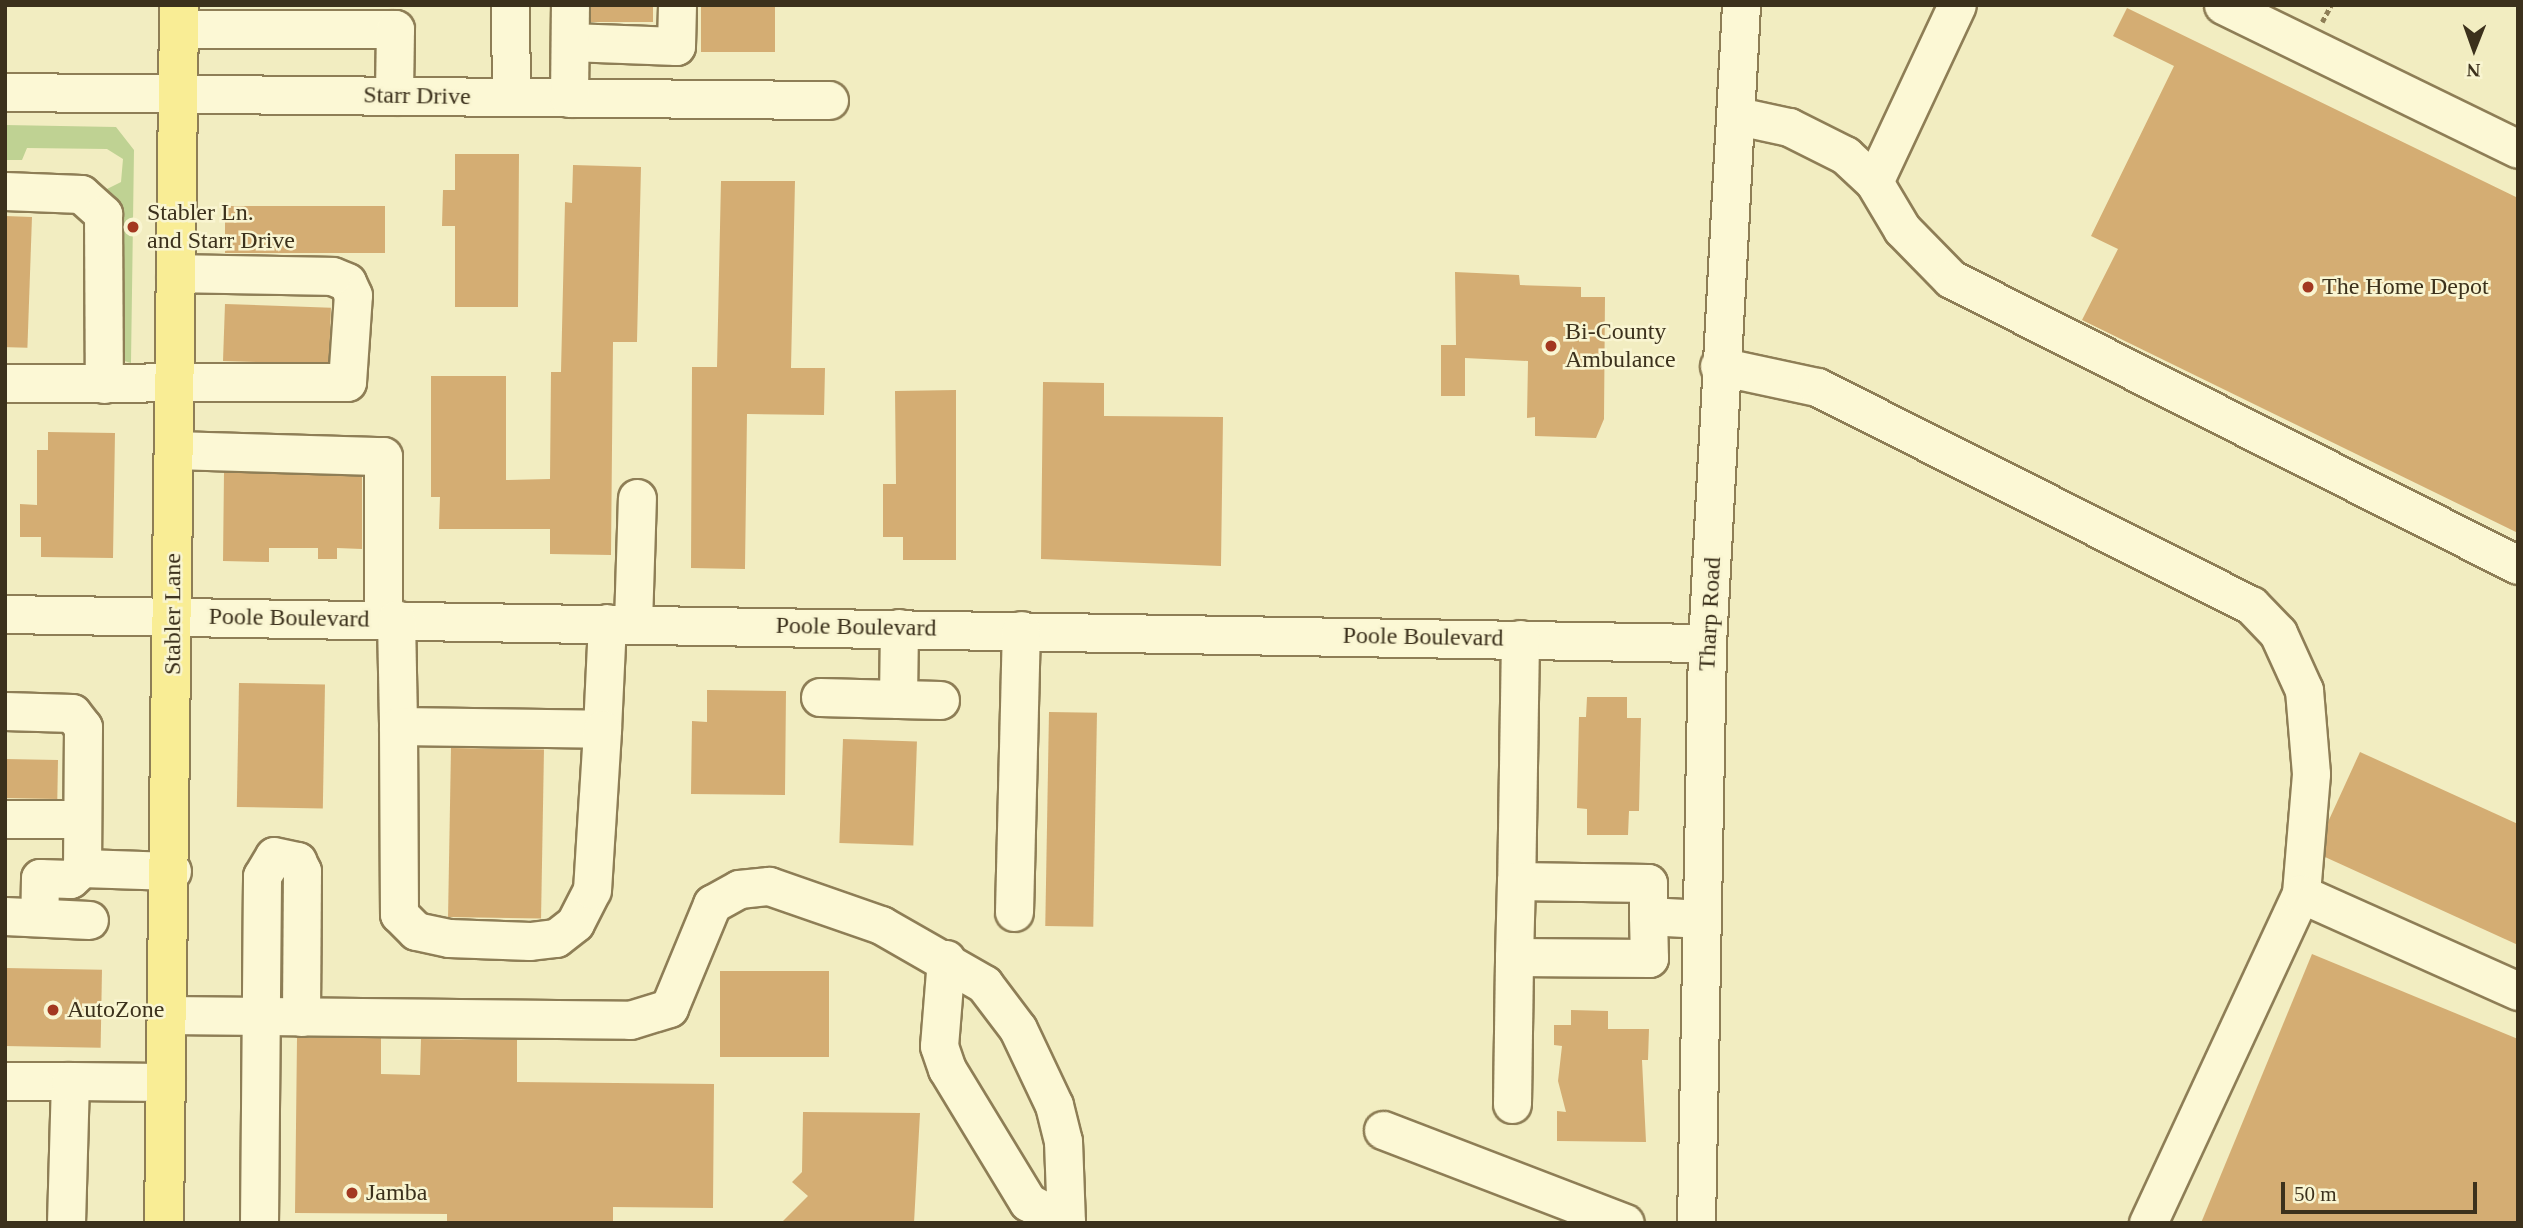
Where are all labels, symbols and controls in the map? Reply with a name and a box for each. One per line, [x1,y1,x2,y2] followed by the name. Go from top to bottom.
[2439,14,2509,84] north arrow
[2467,60,2481,81] text: N
[363,81,471,111] street label: Starr Drive
[147,199,295,255] place label: Stabler Ln. and Starr Drive
[125,219,141,235] marker: Stabler Ln. and Starr Drive
[2322,273,2489,301] place label: The Home Depot
[2300,279,2316,295] marker: The Home Depot
[1565,318,1676,374] place label: Bi-County Ambulance
[1543,338,1559,354] marker: Bi-County Ambulance
[159,553,187,675] street label: Stabler Lane
[1693,556,1727,672] street label: Tharp Road
[208,602,370,634] street label: Poole Boulevard
[775,611,937,643] street label: Poole Boulevard
[1342,621,1504,653] street label: Poole Boulevard
[67,996,164,1024] place label: AutoZone
[45,1002,61,1018] marker: AutoZone
[2285,1168,2481,1212] scale bar
[366,1179,427,1207] place label: Jamba
[2294,1182,2337,1206] text: 50 m
[344,1185,360,1201] marker: Jamba

